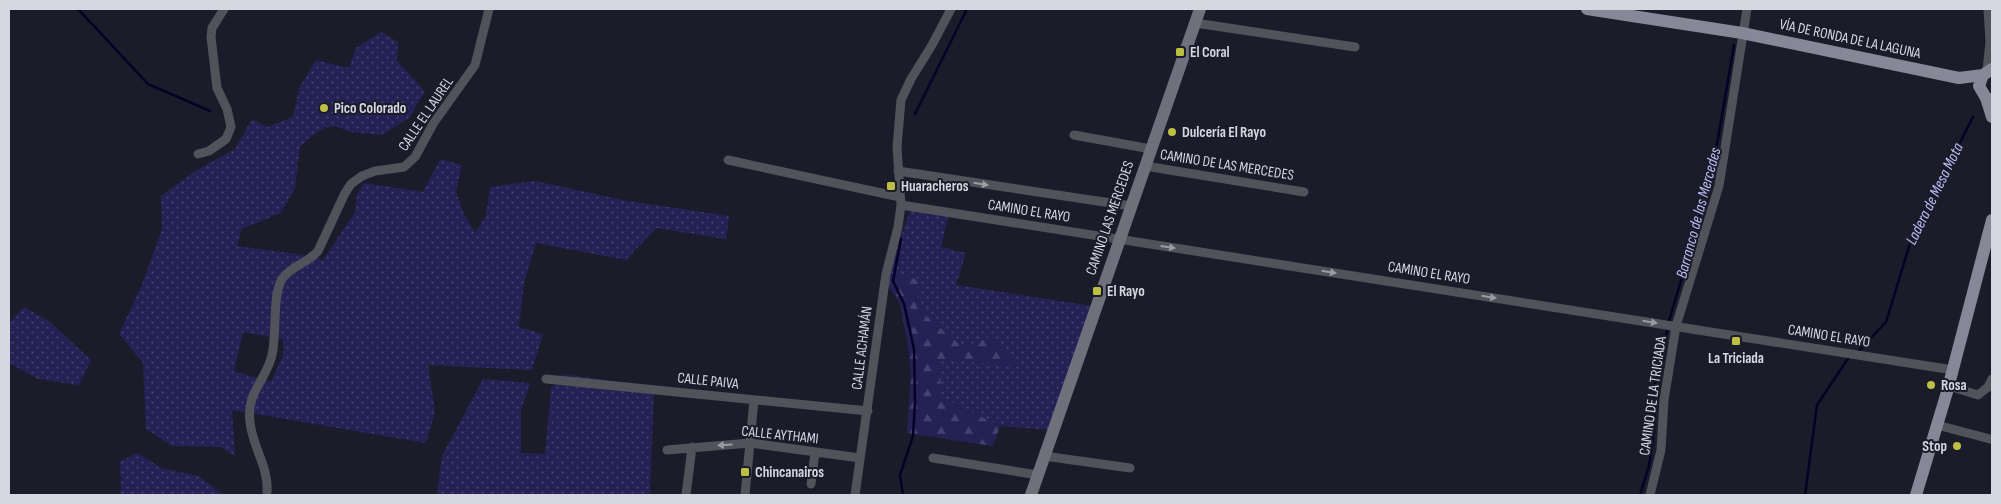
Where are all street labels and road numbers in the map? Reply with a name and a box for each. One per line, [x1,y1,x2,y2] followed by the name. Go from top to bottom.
[1778,15,1923,63] street label: VÍA DE RONDA DE LA LAGUNA
[394,73,458,155] street label: CALLE EL LAUREL
[1159,145,1295,185] street label: CAMINO DE LAS MERCEDES
[1082,158,1138,278] street label: CAMINO LAS MERCEDES
[986,195,1072,227] street label: CAMINO EL RAYO
[1386,257,1472,289] street label: CAMINO EL RAYO
[847,305,877,391] street label: CALLE ACHAMÁN
[1786,320,1872,352] street label: CAMINO EL RAYO
[1635,335,1671,457] street label: CAMINO DE LA TRICIADA
[676,368,740,394] street label: CALLE PAIVA
[740,421,820,449] street label: CALLE AYTHAMI

